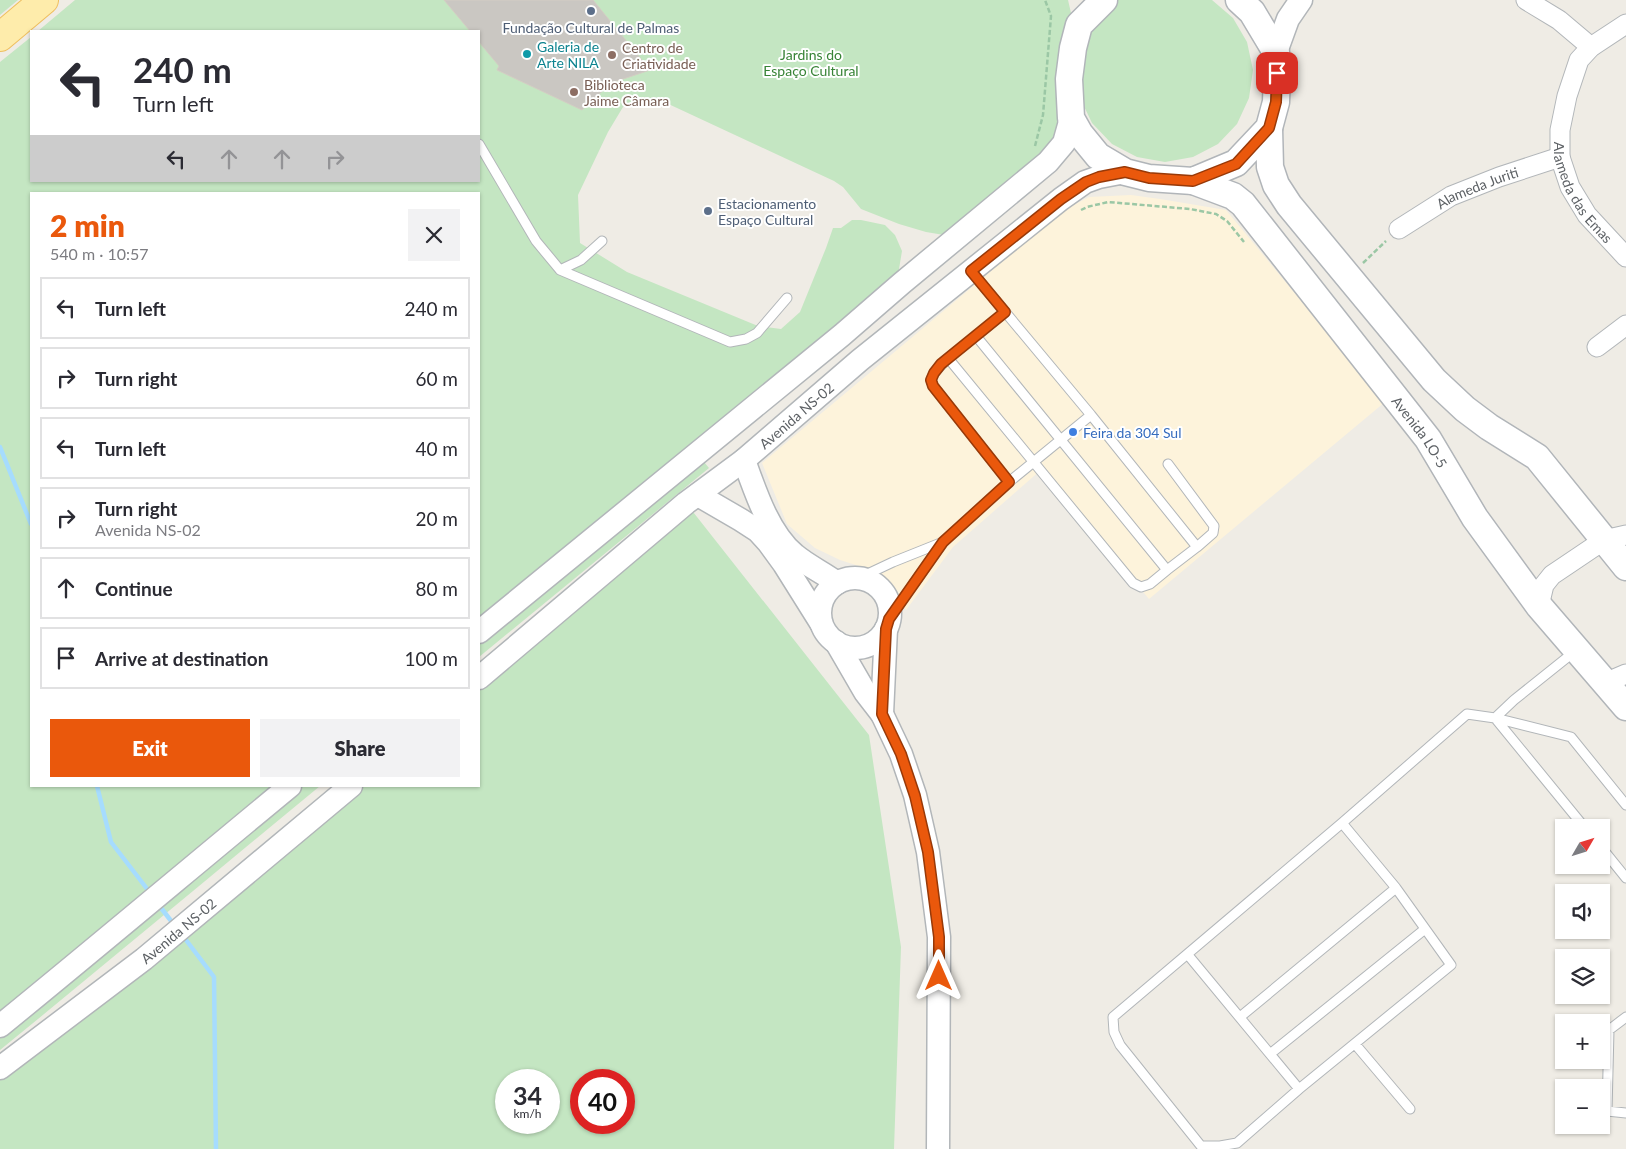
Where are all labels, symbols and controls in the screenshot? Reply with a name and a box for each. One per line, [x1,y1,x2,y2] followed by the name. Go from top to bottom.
[585,5,597,17] marker: Fundação Cultural de Palmas
[503,19,679,36] place label: Fundação Cultural de Palmas
[537,38,599,71] place label: Galeria de Arte NILA
[622,39,696,72] place label: Centro de Criatividade
[763,46,859,79] park label: Jardins do Espaço Cultural
[133,48,232,90] text: 240 m
[521,48,533,60] marker: Galeria de Arte NILA
[606,49,618,61] marker: Centro de Criatividade
[50,50,115,115] icon: left
[1256,52,1298,94] pin
[1263,59,1291,87] icon: arrive
[584,76,669,109] place label: Biblioteca Jaime Câmara
[568,86,580,98] marker: Biblioteca Jaime Câmara
[133,90,214,117] text: Turn left
[1551,142,1617,246] street label: Alameda das Emas
[162,145,190,173] icon: left
[215,145,243,173] icon: ahead
[268,145,296,173] icon: ahead
[321,145,349,173] icon: right
[1433,163,1520,212] street label: Alameda Juriti
[718,195,816,228] place label: Estacionamento Espaço Cultural
[702,205,714,217] marker: Estacionamento Espaço Cultural
[50,207,125,243] text: 2 min
[408,209,460,261] button: close
[50,244,149,263] text: 540 m · 10:57
[52,294,80,322] icon: left
[95,297,166,320] text: Turn left
[404,297,458,320] text: 240 m
[52,364,80,392] icon: right
[95,367,177,390] text: Turn right
[415,367,458,390] text: 60 m
[755,378,837,452] street label: Avenida NS-02
[1389,392,1451,470] street label: Avenida LO-5
[1083,424,1181,441] place label: Feira da 304 Sul
[1067,426,1079,438] marker: Feira da 304 Sul
[52,434,80,462] icon: left
[95,437,166,460] text: Turn left
[415,437,458,460] text: 40 m
[95,497,177,520] text: Turn right
[52,504,80,532] icon: right
[415,507,458,530] text: 20 m
[95,520,201,539] text: Avenida NS-02
[52,574,80,602] icon: ahead
[95,577,173,600] text: Continue
[415,577,458,600] text: 80 m
[52,644,80,672] icon: arrive
[95,647,268,670] text: Arrive at destination
[404,647,458,670] text: 100 m
[50,719,250,777] button: Exit
[260,719,460,777] button: Share
[1555,819,1610,874] north arrow
[1555,819,1610,1134] map controls
[1555,884,1610,939] button: sound
[137,894,219,967] street label: Avenida NS-02
[912,949,964,1001] position arrow
[1555,949,1610,1004] button: layers
[1555,1014,1610,1069] button: +
[570,1069,635,1134] speed limit sign: 40
[1555,1079,1610,1134] button: −
[513,1080,542,1110] text: 34
[513,1106,542,1121] text: km/h

